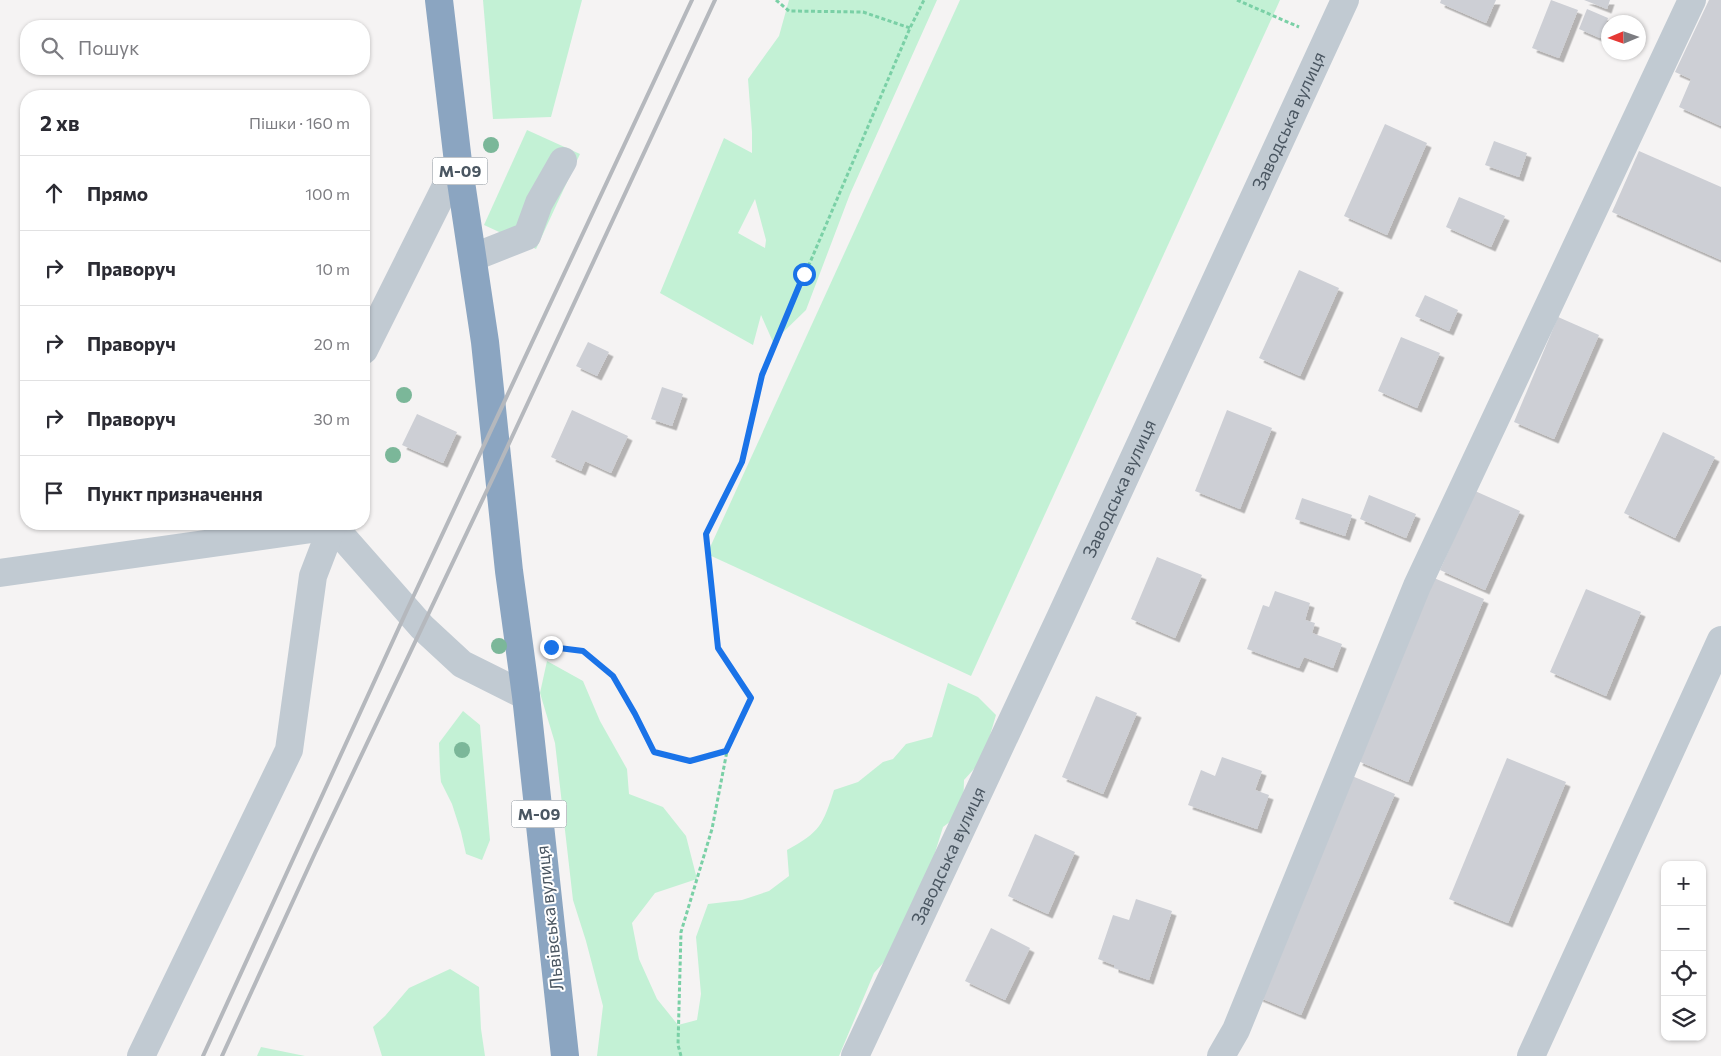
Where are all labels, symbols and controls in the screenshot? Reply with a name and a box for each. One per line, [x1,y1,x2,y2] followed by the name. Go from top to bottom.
[1601,15,1646,60] north arrow
[20,20,370,75] search box
[38,34,66,62] icon: search
[78,36,139,59] text: Пошук
[1247,48,1330,193] street label: Заводська вулиця
[40,110,79,135] text: 2 хв
[249,113,350,132] text: Пішки · 160 m
[432,158,488,185] road number: М-09
[40,179,68,207] icon: ahead
[87,182,148,205] text: Прямо
[305,184,350,203] text: 100 m
[40,254,68,282] icon: right
[87,257,176,280] text: Праворуч
[316,259,350,278] text: 10 m
[793,263,816,286] route start
[40,329,68,357] icon: right
[87,332,176,355] text: Праворуч
[314,334,350,353] text: 20 m
[40,404,68,432] icon: right
[87,407,176,430] text: Праворуч
[313,409,350,428] text: 30 m
[1077,416,1160,561] street label: Заводська вулиця
[40,479,68,507] icon: arrive
[87,482,263,505] text: Пункт призначення
[540,636,563,659] route end
[906,783,990,928] street label: Заводська вулиця
[512,801,566,828] road number: М-09
[530,844,568,992] street label: Львівська вулиця
[1661,861,1706,1041] map controls
[1661,861,1706,906] button: +
[1661,906,1706,951] button: −
[1661,951,1706,996] button: locate
[1661,996,1706,1041] button: layers

